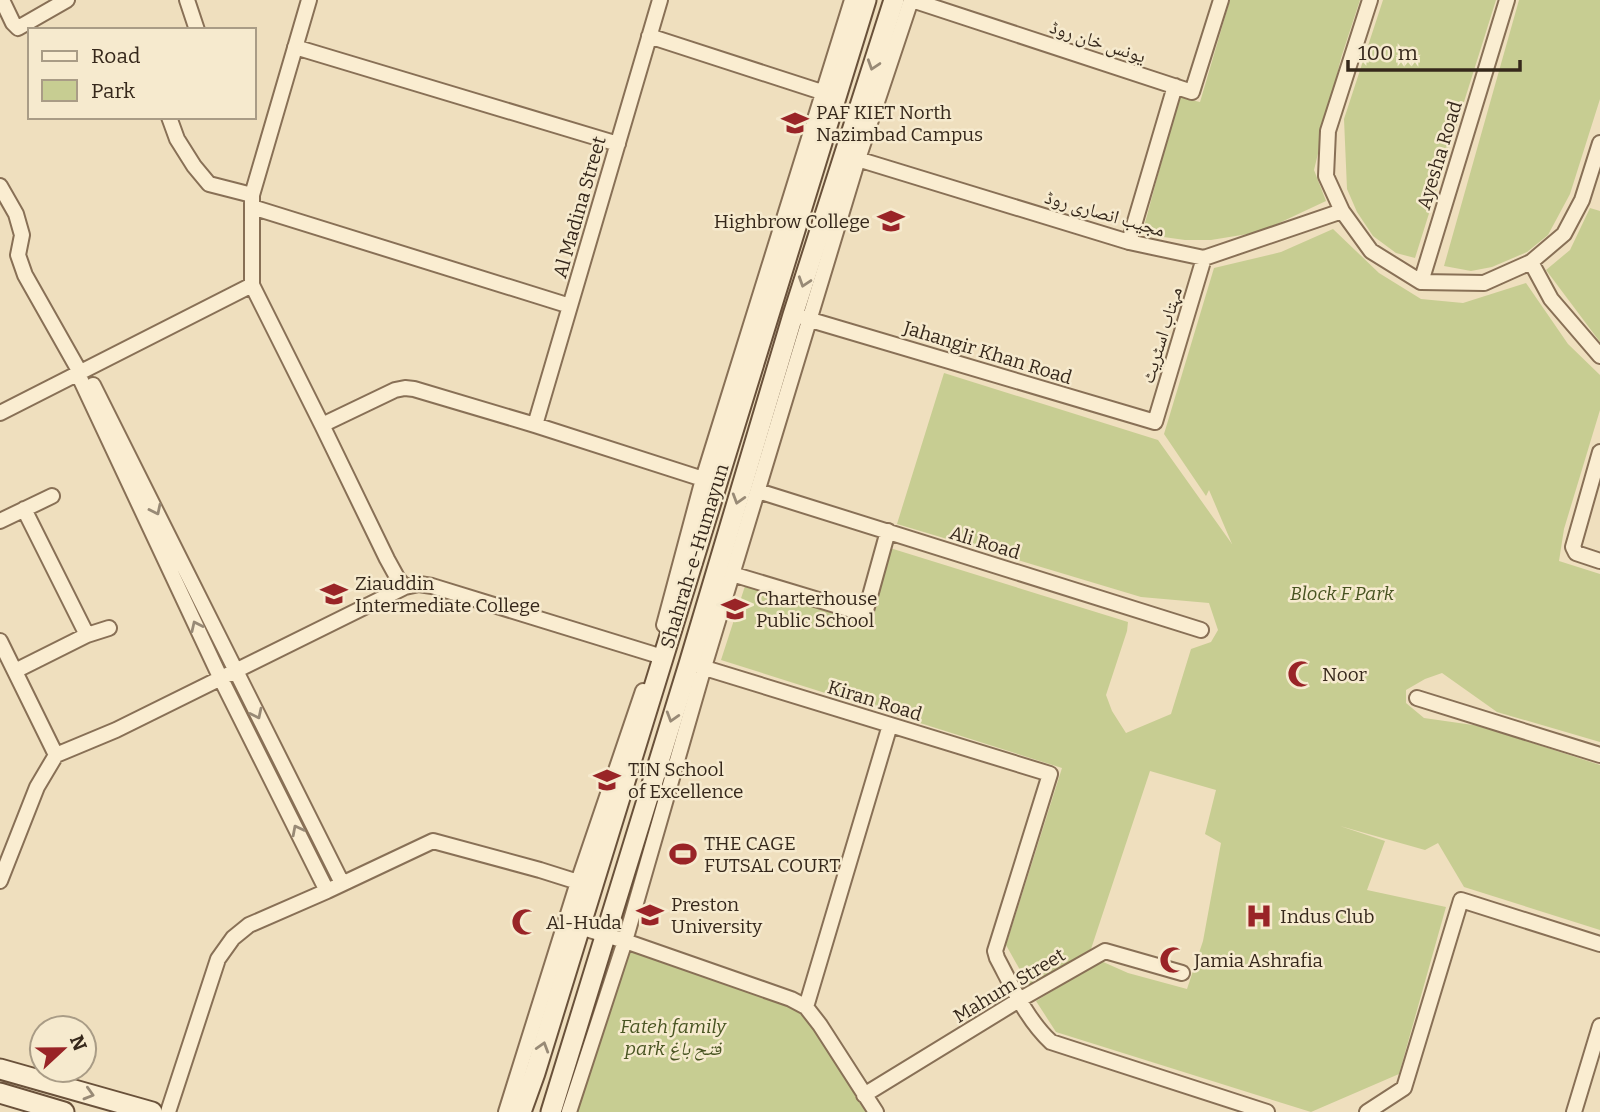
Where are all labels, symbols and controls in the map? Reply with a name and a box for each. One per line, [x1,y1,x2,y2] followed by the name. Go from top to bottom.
[1047,15,1149,68] street label: یونس خان روڈ
[28,28,256,119] legend
[1348,28,1520,72] scale bar
[1358,40,1418,66] text: 100 m
[91,43,140,69] text: Road
[867,58,881,71] one-way arrow
[91,78,135,104] text: Park
[1412,98,1467,212] street label: Ayesha Road
[816,101,983,146] place label: PAF KIET North Nazimbad Campus
[780,108,810,138] school or university icon: PAF KIET North Nazimbad Campus
[548,134,611,281] street label: Al Madina Street
[1042,185,1168,242] street label: مجیب انصاری روڈ
[876,206,906,236] school or university icon: Highbrow College
[714,210,870,233] place label: Highbrow College
[797,275,812,287] one-way arrow
[1136,284,1187,386] street label: مہتاب اسٹریٹ
[900,316,1075,389] street label: Jahangir Khan Road
[655,461,734,651] street label: Shahrah-e-Humayun
[731,493,746,505] one-way arrow
[148,503,162,515] one-way arrow
[947,521,1023,564] street label: Ali Road
[355,572,540,617] place label: Ziauddin Intermediate College
[319,579,349,609] school or university icon: Ziauddin Intermediate College
[1290,582,1395,605] park label: Block F Park
[756,587,877,632] place label: Charterhouse Public School
[720,594,750,624] school or university icon: Charterhouse Public School
[190,621,204,633] one-way arrow
[1286,659,1316,689] mosque icon: Noor
[1322,663,1368,686] place label: Noor
[825,675,925,726] street label: Kiran Road
[249,707,263,719] one-way arrow
[666,711,681,723] one-way arrow
[628,758,743,803] place label: TIN School of Excellence
[592,765,622,795] school or university icon: TIN School of Excellence
[291,825,305,837] one-way arrow
[704,832,840,877] place label: THE CAGE FUTSAL COURT
[668,839,698,869] sports icon: THE CAGE FUTSAL COURT
[671,893,763,938] place label: Preston University
[635,900,665,930] school or university icon: Preston University
[1244,901,1274,931] hospital icon: Indus Club
[1280,905,1375,928] place label: Indus Club
[510,907,540,937] mosque icon: Al-Huda
[546,911,622,934] place label: Al-Huda
[949,943,1069,1028] street label: Mahum Street
[1158,945,1188,975] mosque icon: Jamia Ashrafia
[1193,949,1323,972] place label: Jamia Ashrafia
[28,1014,98,1084] north arrow
[620,1015,727,1061] park label: Fateh family park فتح باغ
[65,1032,92,1054] text: N
[535,1042,550,1054] one-way arrow
[83,1086,95,1101] one-way arrow

